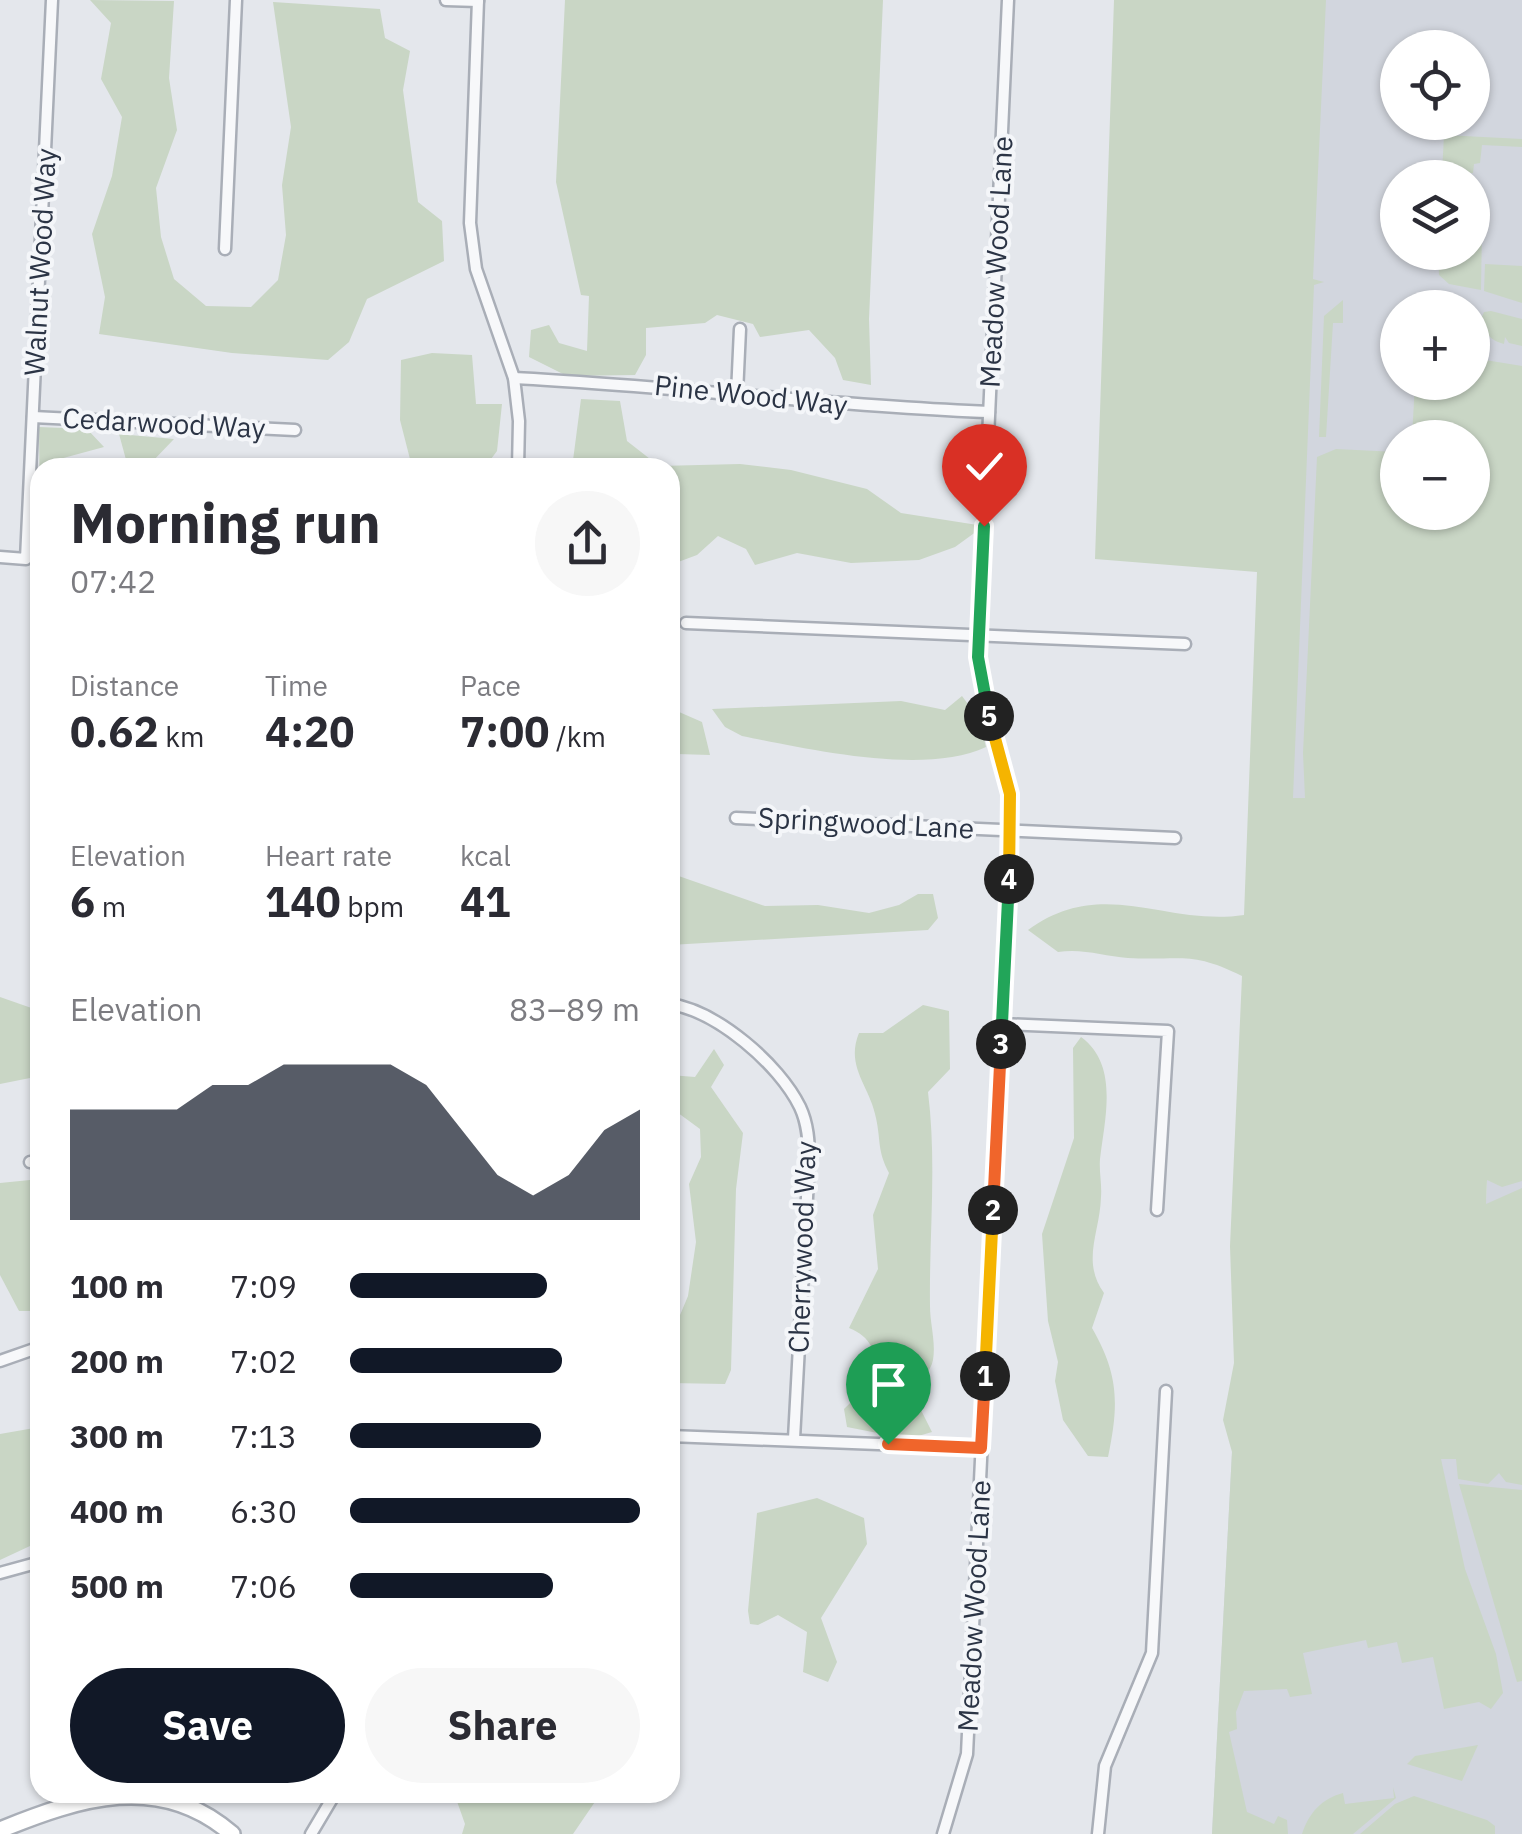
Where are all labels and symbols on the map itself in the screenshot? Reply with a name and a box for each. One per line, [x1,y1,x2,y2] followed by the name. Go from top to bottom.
[970,135,1021,389] street label: Meadow Wood Lane
[15,147,64,377] street label: Walnut Wood Way
[653,366,849,423] street label: Pine Wood Way
[61,399,267,446] street label: Cedarwood Way
[942,424,1027,527] pin
[964,691,1014,741] pin: 5
[757,798,975,847] street label: Springwood Lane
[984,854,1034,904] pin: 4
[976,1019,1026,1069] pin: 3
[779,1140,824,1354] street label: Cherrywood Way
[968,1185,1018,1235] pin: 2
[846,1342,931,1445] pin
[960,1351,1010,1401] pin: 1
[948,1479,999,1733] street label: Meadow Wood Lane

